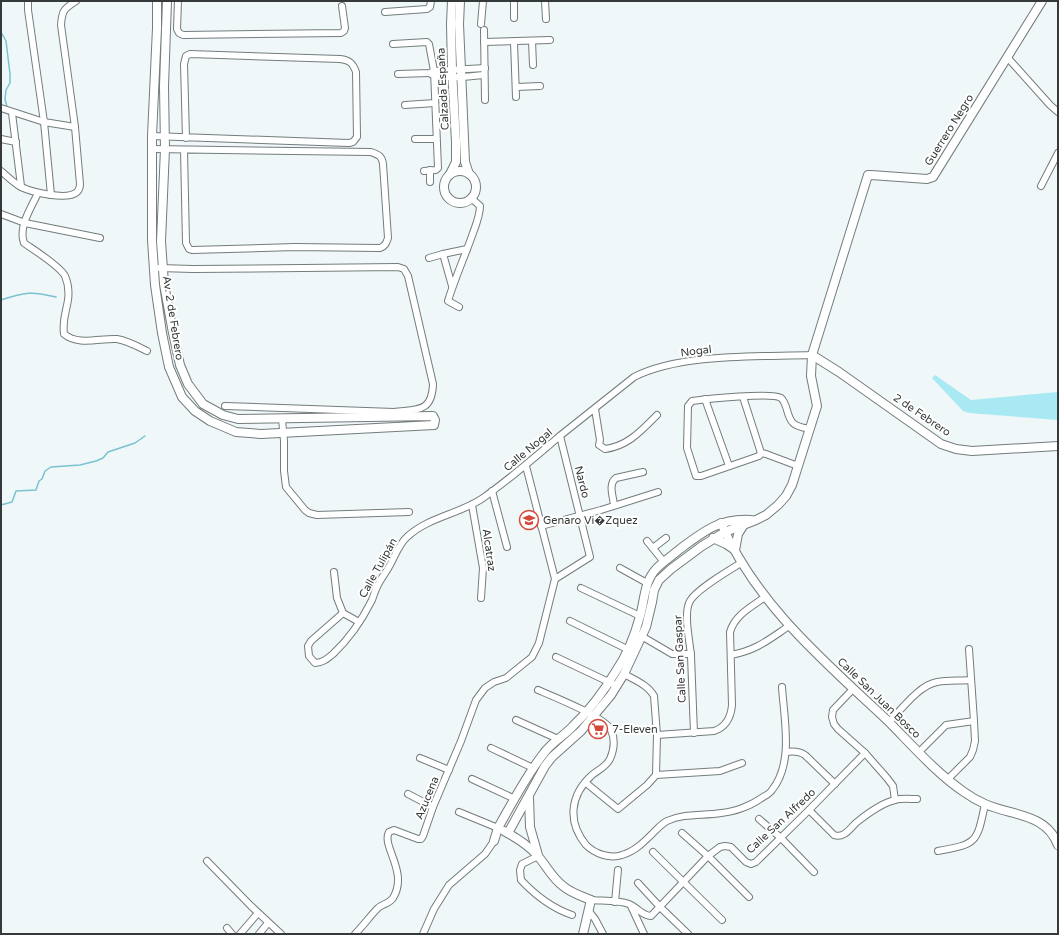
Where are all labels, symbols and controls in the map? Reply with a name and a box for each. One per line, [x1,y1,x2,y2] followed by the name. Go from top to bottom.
[434,47,452,131] street label: Calzada España
[922,92,976,168] street label: Guerrero Negro
[160,275,186,361] street label: Av. 2 de Febrero
[680,343,712,359] street label: Nogal
[891,391,953,439] street label: 2 de Febrero
[501,426,555,474] street label: Calle Nogal
[572,465,592,500] street label: Nardo
[518,509,540,531] school or university icon: Genaro Vi�Zquez
[543,514,638,527] place label: Genaro Vi�Zquez
[480,528,498,573] street label: Alcatraz
[356,536,400,600] street label: Calle Tulipán
[671,614,689,703] street label: Calle San Gaspar
[835,655,923,741] street label: Calle San Juan Bosco
[587,718,609,740] supermarket icon: 7-Eleven
[612,723,658,736] place label: 7-Eleven
[412,775,442,821] street label: Azucena
[744,785,819,856] street label: Calle San Alfredo

